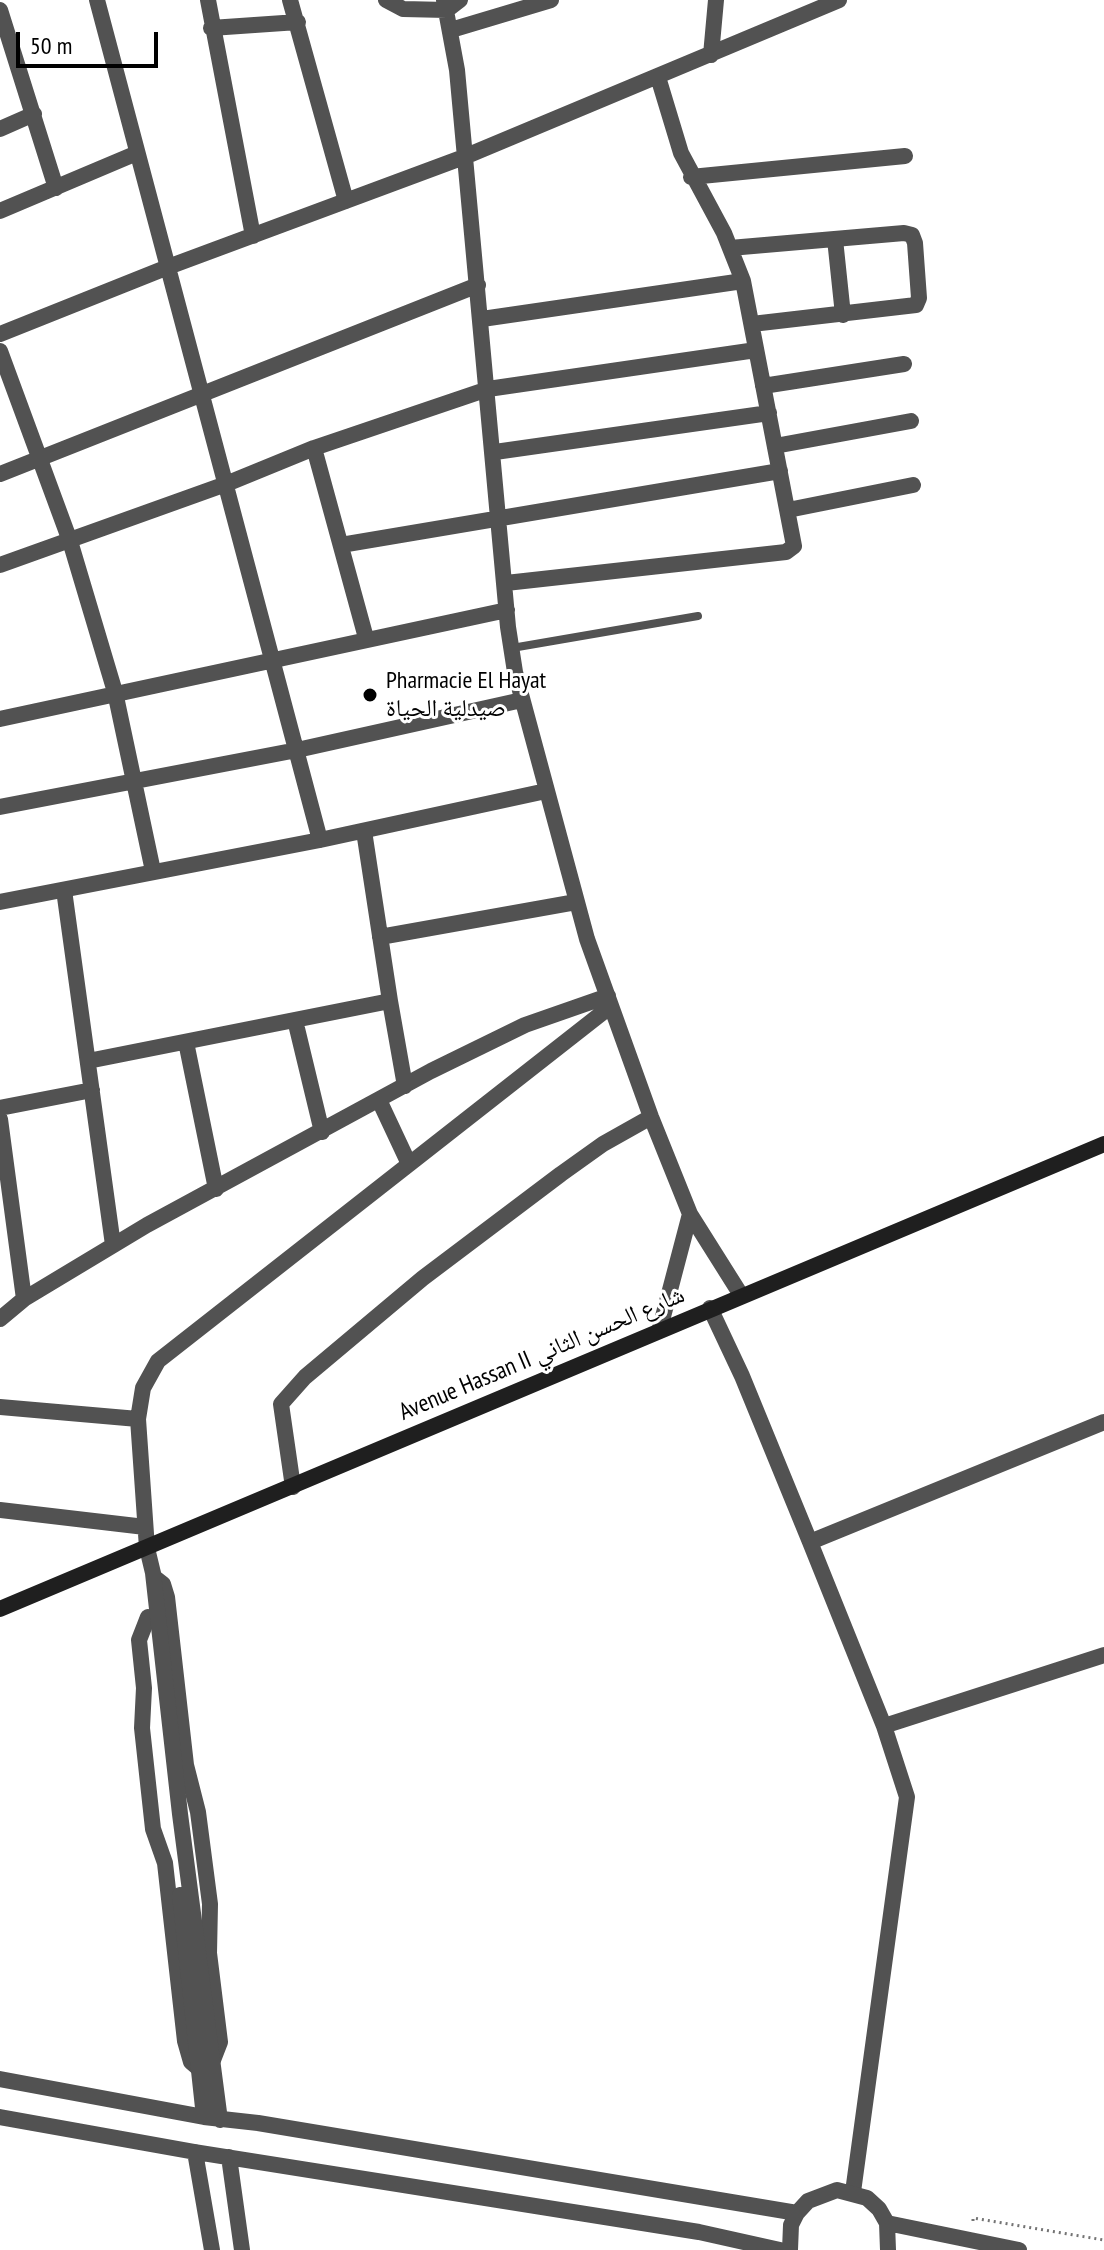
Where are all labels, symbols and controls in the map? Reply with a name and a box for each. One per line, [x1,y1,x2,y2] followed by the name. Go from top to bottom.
[20,16,162,66] scale bar
[30,30,72,61] text: 50 m
[386,667,546,723] place label: Pharmacie El Hayat صيدلية الحياة
[361,686,379,704] marker: Pharmacie El Hayat صيدلية الحياة
[395,1281,689,1427] street label: Avenue Hassan II شارع الحسن الثاني

